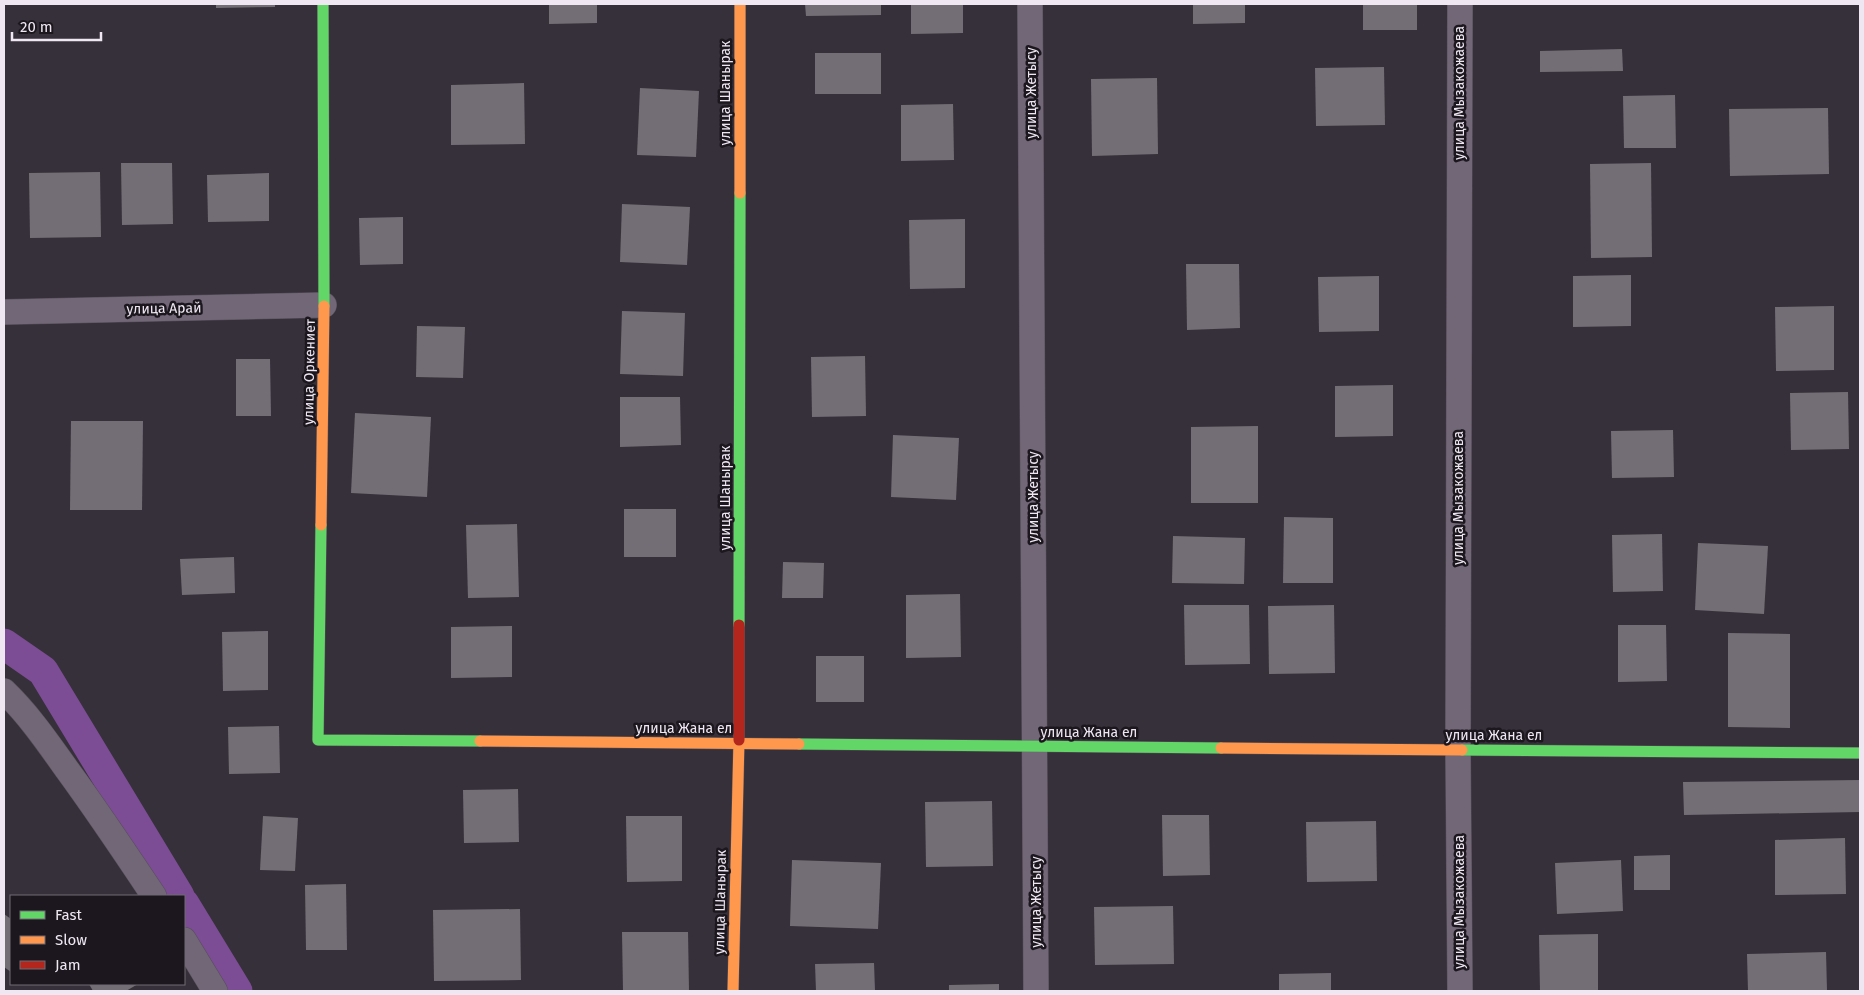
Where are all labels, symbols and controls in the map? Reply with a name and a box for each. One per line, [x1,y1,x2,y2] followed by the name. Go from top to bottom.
[12,10,101,42] scale bar
[20,18,53,36] text: 20 m
[1451,26,1468,160] street label: улица Мызакожаева
[717,40,734,145] street label: улица Шанырак
[1023,47,1040,139] street label: улица Жетысу
[126,299,202,318] street label: улица Арай
[300,318,319,425] street label: улица Оркениет
[1450,431,1467,565] street label: улица Мызакожаева
[717,445,734,550] street label: улица Шанырак
[1025,451,1042,543] street label: улица Жетысу
[636,720,732,737] street label: улица Жана ел
[1041,724,1137,741] street label: улица Жана ел
[1446,727,1542,744] street label: улица Жана ел
[1451,835,1468,969] street label: улица Мызакожаева
[711,849,730,955] street label: улица Шанырак
[1028,856,1045,948] street label: улица Жетысу
[10,895,185,985] legend
[55,906,82,924] text: Fast
[55,931,87,949] text: Slow
[55,956,81,974] text: Jam

